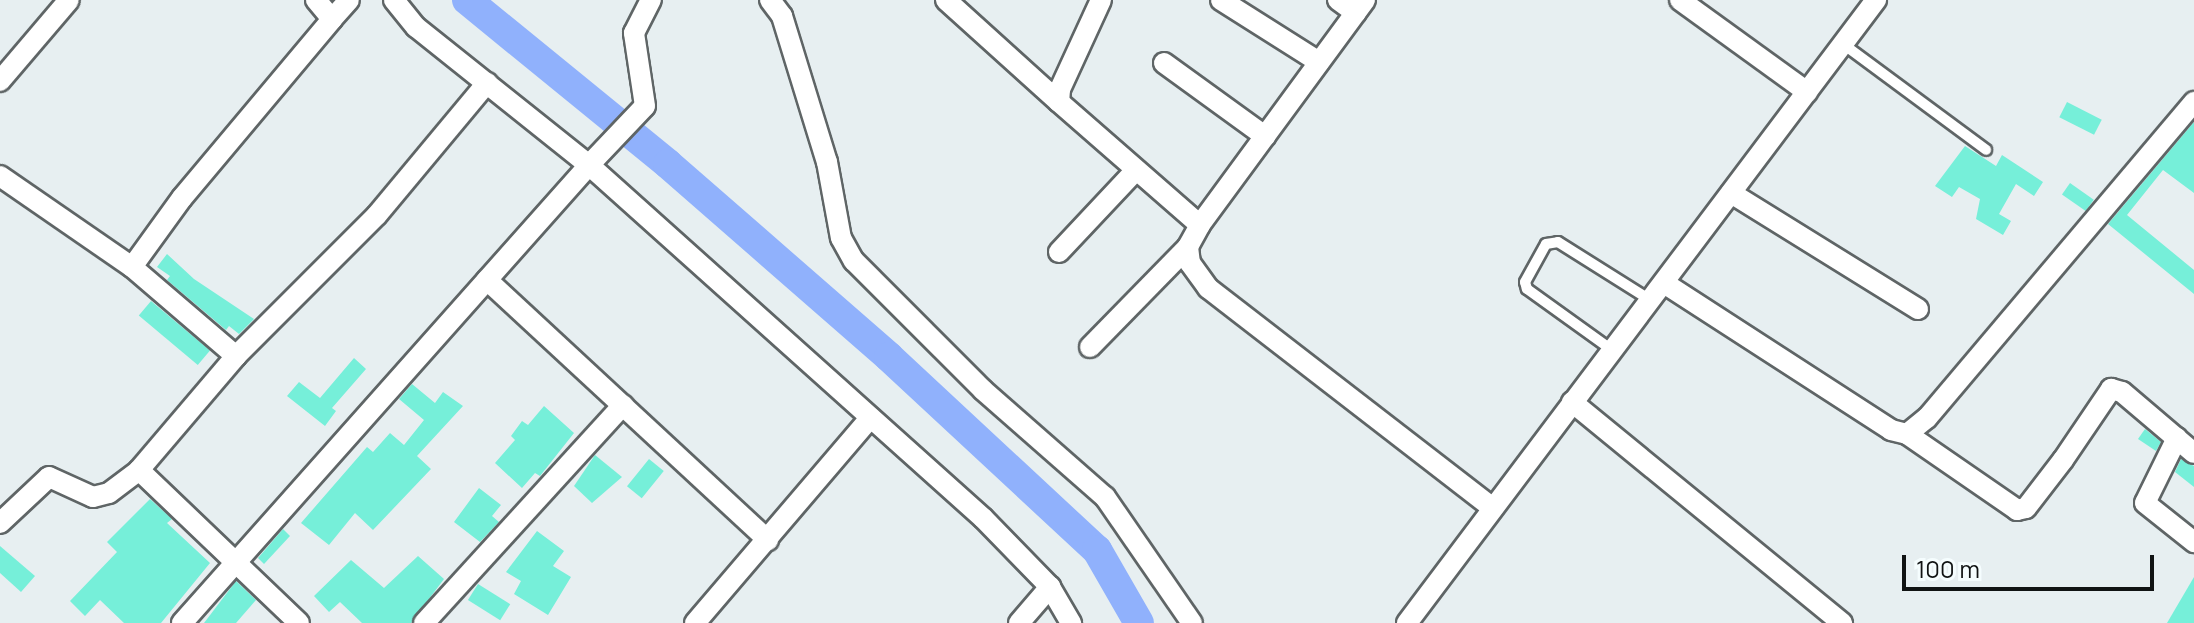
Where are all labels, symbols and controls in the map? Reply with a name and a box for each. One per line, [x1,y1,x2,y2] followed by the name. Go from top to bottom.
[1906,539,2158,589] scale bar
[1916,552,1980,585] text: 100 m

